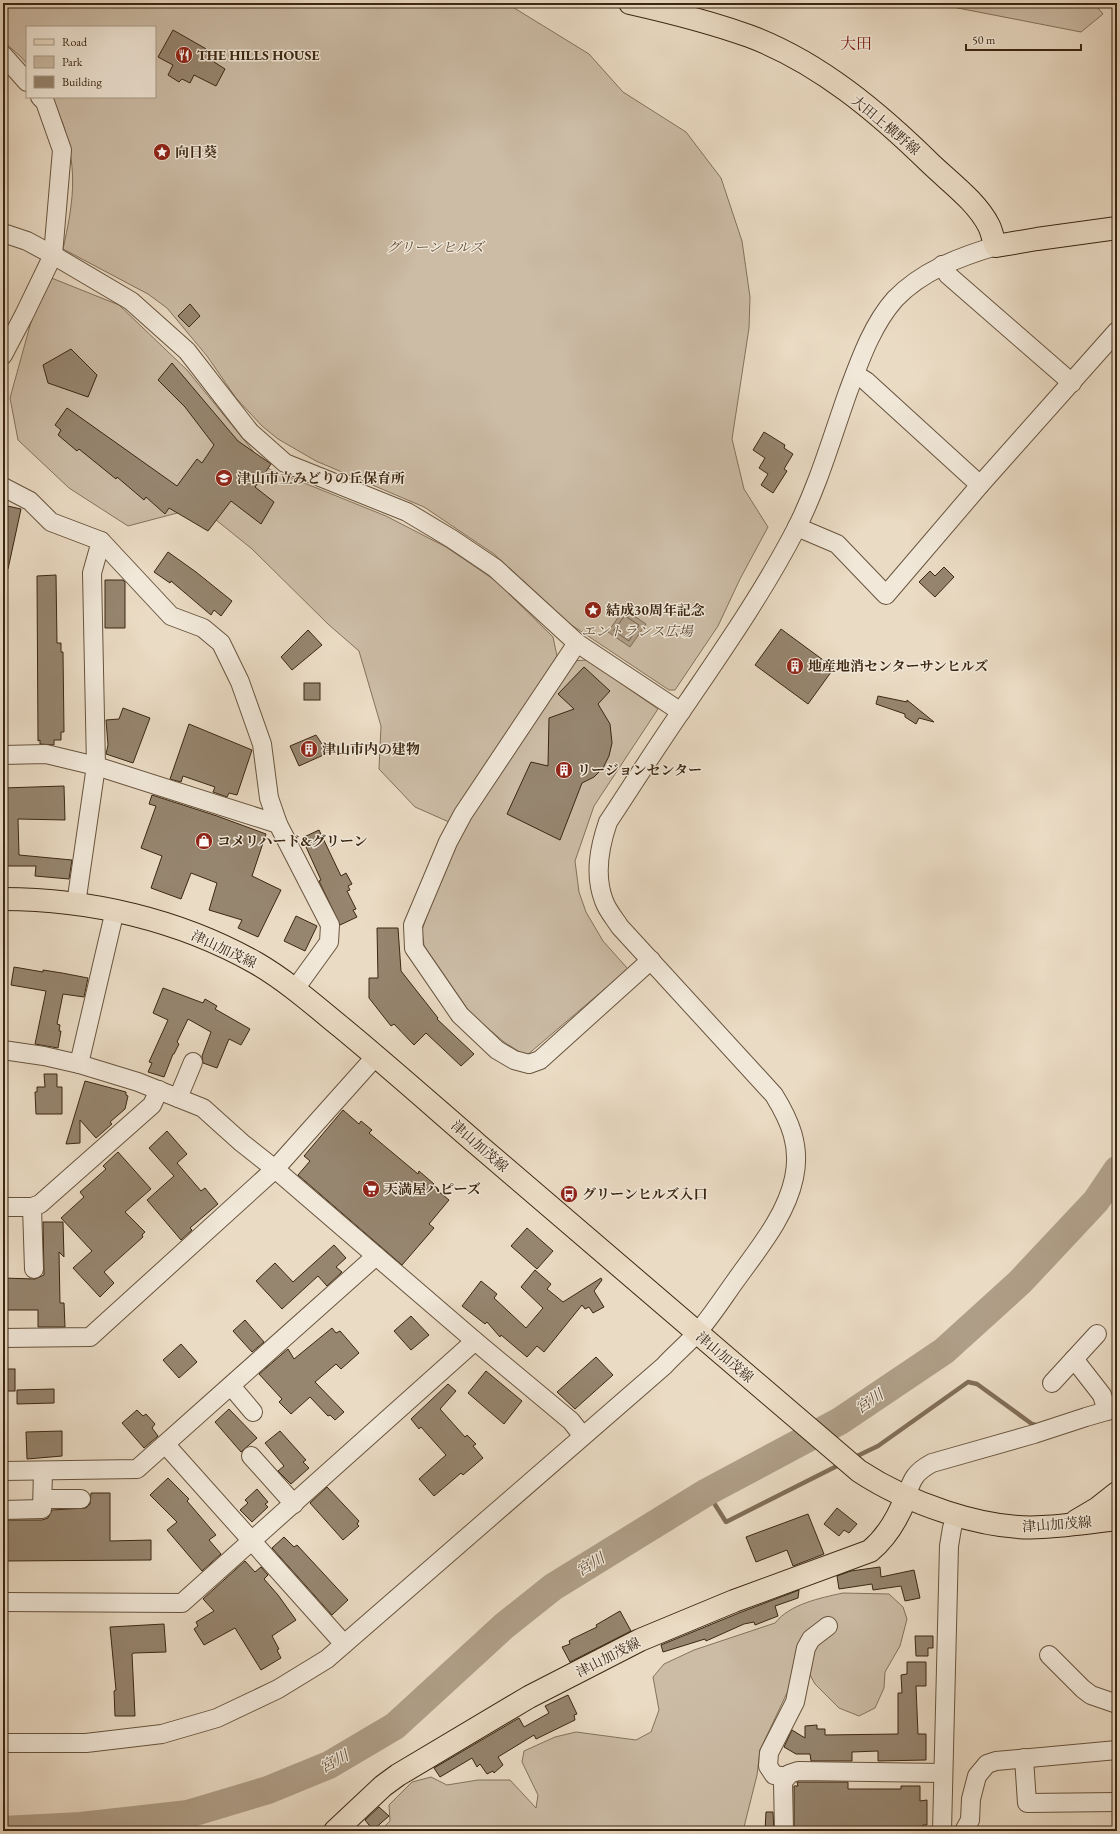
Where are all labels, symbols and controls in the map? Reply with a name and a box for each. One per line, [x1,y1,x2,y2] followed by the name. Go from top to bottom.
[26,26,156,98] legend
[966,26,1081,52] scale bar
[972,32,996,48] text: 50 m
[840,33,872,54] district label: 大田
[62,34,88,50] text: Road
[174,45,194,65] restaurant icon: THE HILLS HOUSE
[197,46,320,64] place label: THE HILLS HOUSE
[62,54,83,70] text: Park
[62,74,103,90] text: Building
[848,91,924,159] street label: 大田上横野線
[152,142,172,162] place icon: 向日葵
[175,143,217,161] place label: 向日葵
[386,238,486,256] park label: グリーンヒルズ
[214,468,234,488] school or university icon: 津山市立みどりの丘保育所
[237,469,405,487] place label: 津山市立みどりの丘保育所
[583,600,603,620] place icon: 結成30周年記念
[606,601,705,619] place label: 結成30周年記念
[581,622,695,640] park label: エントランス広場
[785,656,805,676] building icon: 地産地消センターサンヒルズ
[808,657,988,675] place label: 地産地消センターサンヒルズ
[299,739,319,759] building icon: 津山市内の建物
[322,740,420,758] place label: 津山市内の建物
[554,760,574,780] building icon: リージョンセンター
[577,761,702,779] place label: リージョンセンター
[194,831,214,851] shop icon: コメリハード&グリーン
[217,832,368,850] place label: コメリハード&グリーン
[188,926,260,972] street label: 津山加茂線
[448,1116,512,1176] street label: 津山加茂線
[361,1179,381,1199] supermarket icon: 天満屋ハピーズ
[384,1180,481,1198] place label: 天満屋ハピーズ
[559,1184,579,1204] bus stop icon: グリーンヒルズ入口
[582,1185,707,1203] place label: グリーンヒルズ入口
[692,1328,758,1386] street label: 津山加茂線
[851,1384,888,1417] water label: 宮川
[1021,1513,1093,1535] street label: 津山加茂線
[572,1547,609,1580] water label: 宮川
[573,1633,643,1681] street label: 津山加茂線
[316,1745,353,1776] water label: 宮川

